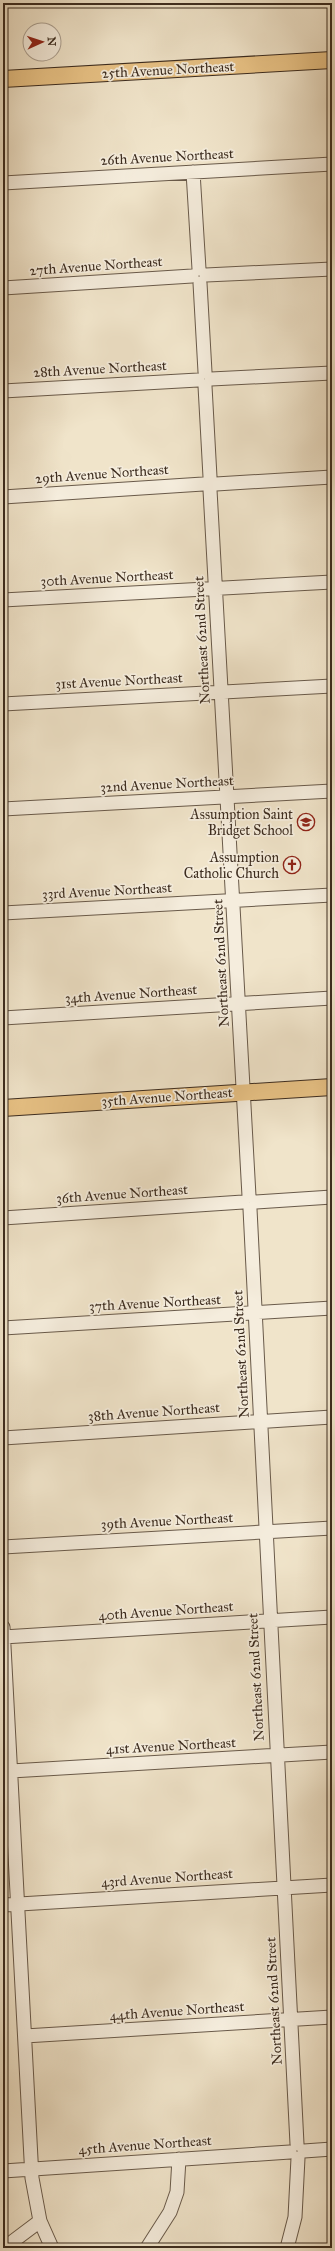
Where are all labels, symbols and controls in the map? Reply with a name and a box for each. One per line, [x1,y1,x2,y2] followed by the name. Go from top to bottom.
[22,22,62,62] north arrow
[45,36,58,47] text: N
[101,58,235,82] street label: 25th Avenue Northeast
[100,145,234,169] street label: 26th Avenue Northeast
[29,253,163,279] street label: 27th Avenue Northeast
[33,357,167,381] street label: 28th Avenue Northeast
[35,461,169,487] street label: 29th Avenue Northeast
[40,566,174,590] street label: 30th Avenue Northeast
[190,576,214,704] street label: Northeast 62nd Street
[55,669,183,693] street label: 31st Avenue Northeast
[100,772,234,796] street label: 32nd Avenue Northeast
[189,806,293,839] place label: Assumption Saint Bridget School
[296,812,316,832] school or university icon: Assumption Saint Bridget School
[184,849,279,882] place label: Assumption Catholic Church
[282,855,302,875] church icon: Assumption Catholic Church
[42,879,172,903] street label: 33rd Avenue Northeast
[209,899,233,1027] street label: Northeast 62nd Street
[64,981,198,1007] street label: 34th Avenue Northeast
[101,1084,233,1110] street label: 35th Avenue Northeast
[56,1181,189,1207] street label: 36th Avenue Northeast
[229,1290,253,1418] street label: Northeast 62nd Street
[88,1291,222,1315] street label: 37th Avenue Northeast
[87,1399,221,1425] street label: 38th Avenue Northeast
[100,1509,234,1533] street label: 39th Avenue Northeast
[98,1598,234,1624] street label: 40th Avenue Northeast
[244,1613,268,1741] street label: Northeast 62nd Street
[106,1734,236,1758] street label: 41st Avenue Northeast
[100,1865,234,1891] street label: 43rd Avenue Northeast
[262,1937,286,2065] street label: Northeast 62nd Street
[109,1998,245,2024] street label: 44th Avenue Northeast
[78,2132,212,2158] street label: 45th Avenue Northeast

